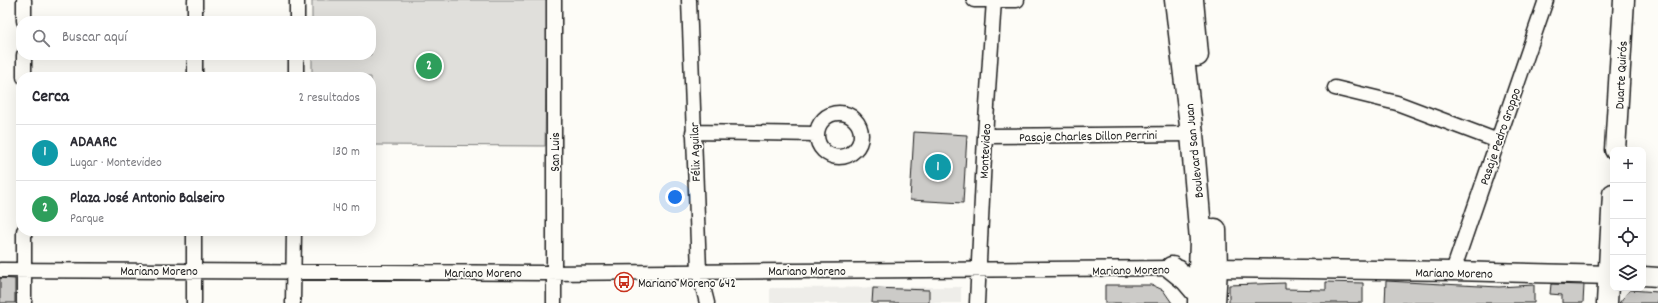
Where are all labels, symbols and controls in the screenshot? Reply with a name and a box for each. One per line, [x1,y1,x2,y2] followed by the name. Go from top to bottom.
[16,16,376,60] search box
[30,27,52,49] icon: search
[62,27,127,49] text: Buscar aquí
[1611,40,1634,110] street label: Duarte Quirós
[416,51,442,81] pin: 2
[1476,85,1527,188] street label: Pasaje Pedro Groppo
[32,86,69,110] text: Cerca
[298,89,360,108] text: 2 resultados
[1181,102,1210,199] street label: Boulevard San Juan
[686,122,707,182] street label: Félix Aguilar
[976,123,997,179] street label: Montevideo
[1019,127,1158,148] street label: Pasaje Charles Dillon Perrini
[70,132,117,154] text: ADAARC
[547,132,566,172] street label: San Luis
[44,143,46,162] text: 1
[332,143,360,162] text: 130 m
[1610,147,1646,291] map controls
[1610,147,1646,183] button: +
[925,152,951,182] pin: 1
[70,154,162,173] text: Lugar · Montevideo
[1610,183,1646,219] button: −
[665,187,685,207] your location
[70,188,225,210] text: Plaza José Antonio Balseiro
[42,199,48,218] text: 2
[333,199,360,218] text: 140 m
[70,210,104,229] text: Parque
[1610,219,1646,255] button: locate
[1610,255,1646,291] button: layers
[1092,261,1170,282] street label: Mariano Moreno
[120,263,198,282] street label: Mariano Moreno
[768,263,846,282] street label: Mariano Moreno
[1415,264,1493,285] street label: Mariano Moreno
[444,265,522,284] street label: Mariano Moreno
[613,271,635,293] bus stop icon: Mariano Moreno 642
[638,275,736,294] place label: Mariano Moreno 642

